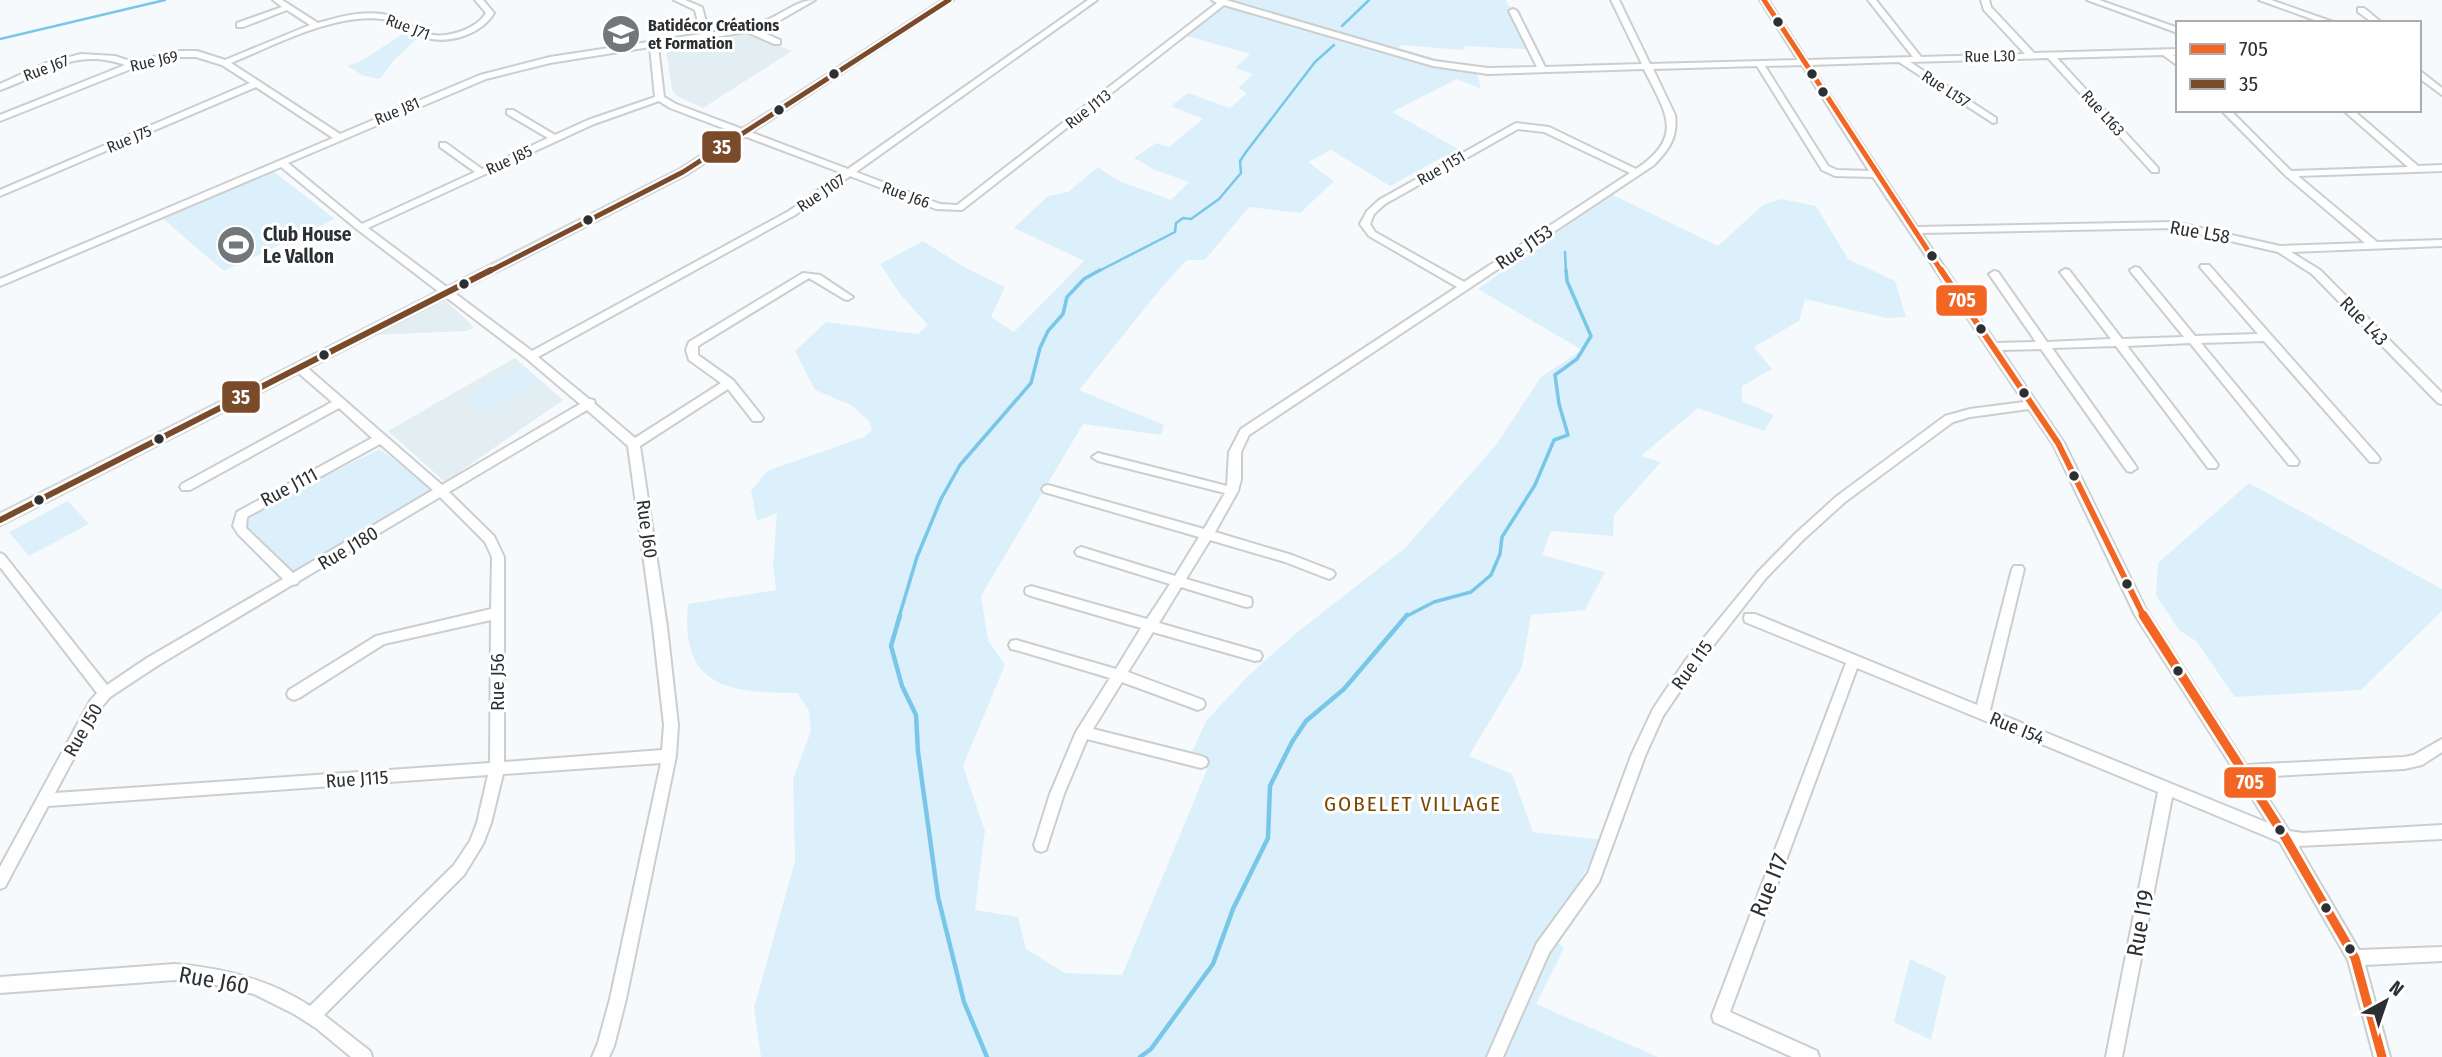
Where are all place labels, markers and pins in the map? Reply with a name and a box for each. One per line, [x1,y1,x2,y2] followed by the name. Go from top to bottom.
[600,13,642,55] school or university icon: Batidécor Créations et Formation
[1771,15,1785,29] unlabelled marker
[648,16,779,53] place label: Batidécor Créations et Formation
[827,67,841,81] unlabelled marker
[1805,67,1819,81] unlabelled marker
[1816,85,1830,99] unlabelled marker
[772,103,786,117] unlabelled marker
[581,213,595,227] unlabelled marker
[263,223,352,268] place label: Club House Le Vallon
[215,224,257,266] sports icon: Club House Le Vallon
[1925,249,1939,263] unlabelled marker
[457,277,471,291] unlabelled marker
[1974,322,1988,336] unlabelled marker
[317,348,331,362] unlabelled marker
[2017,386,2031,400] unlabelled marker
[152,432,166,446] unlabelled marker
[2067,469,2081,483] unlabelled marker
[32,493,46,507] unlabelled marker
[2120,577,2134,591] unlabelled marker
[2171,664,2185,678] unlabelled marker
[2273,823,2287,837] unlabelled marker
[2319,901,2333,915] unlabelled marker
[2343,942,2357,956] unlabelled marker

